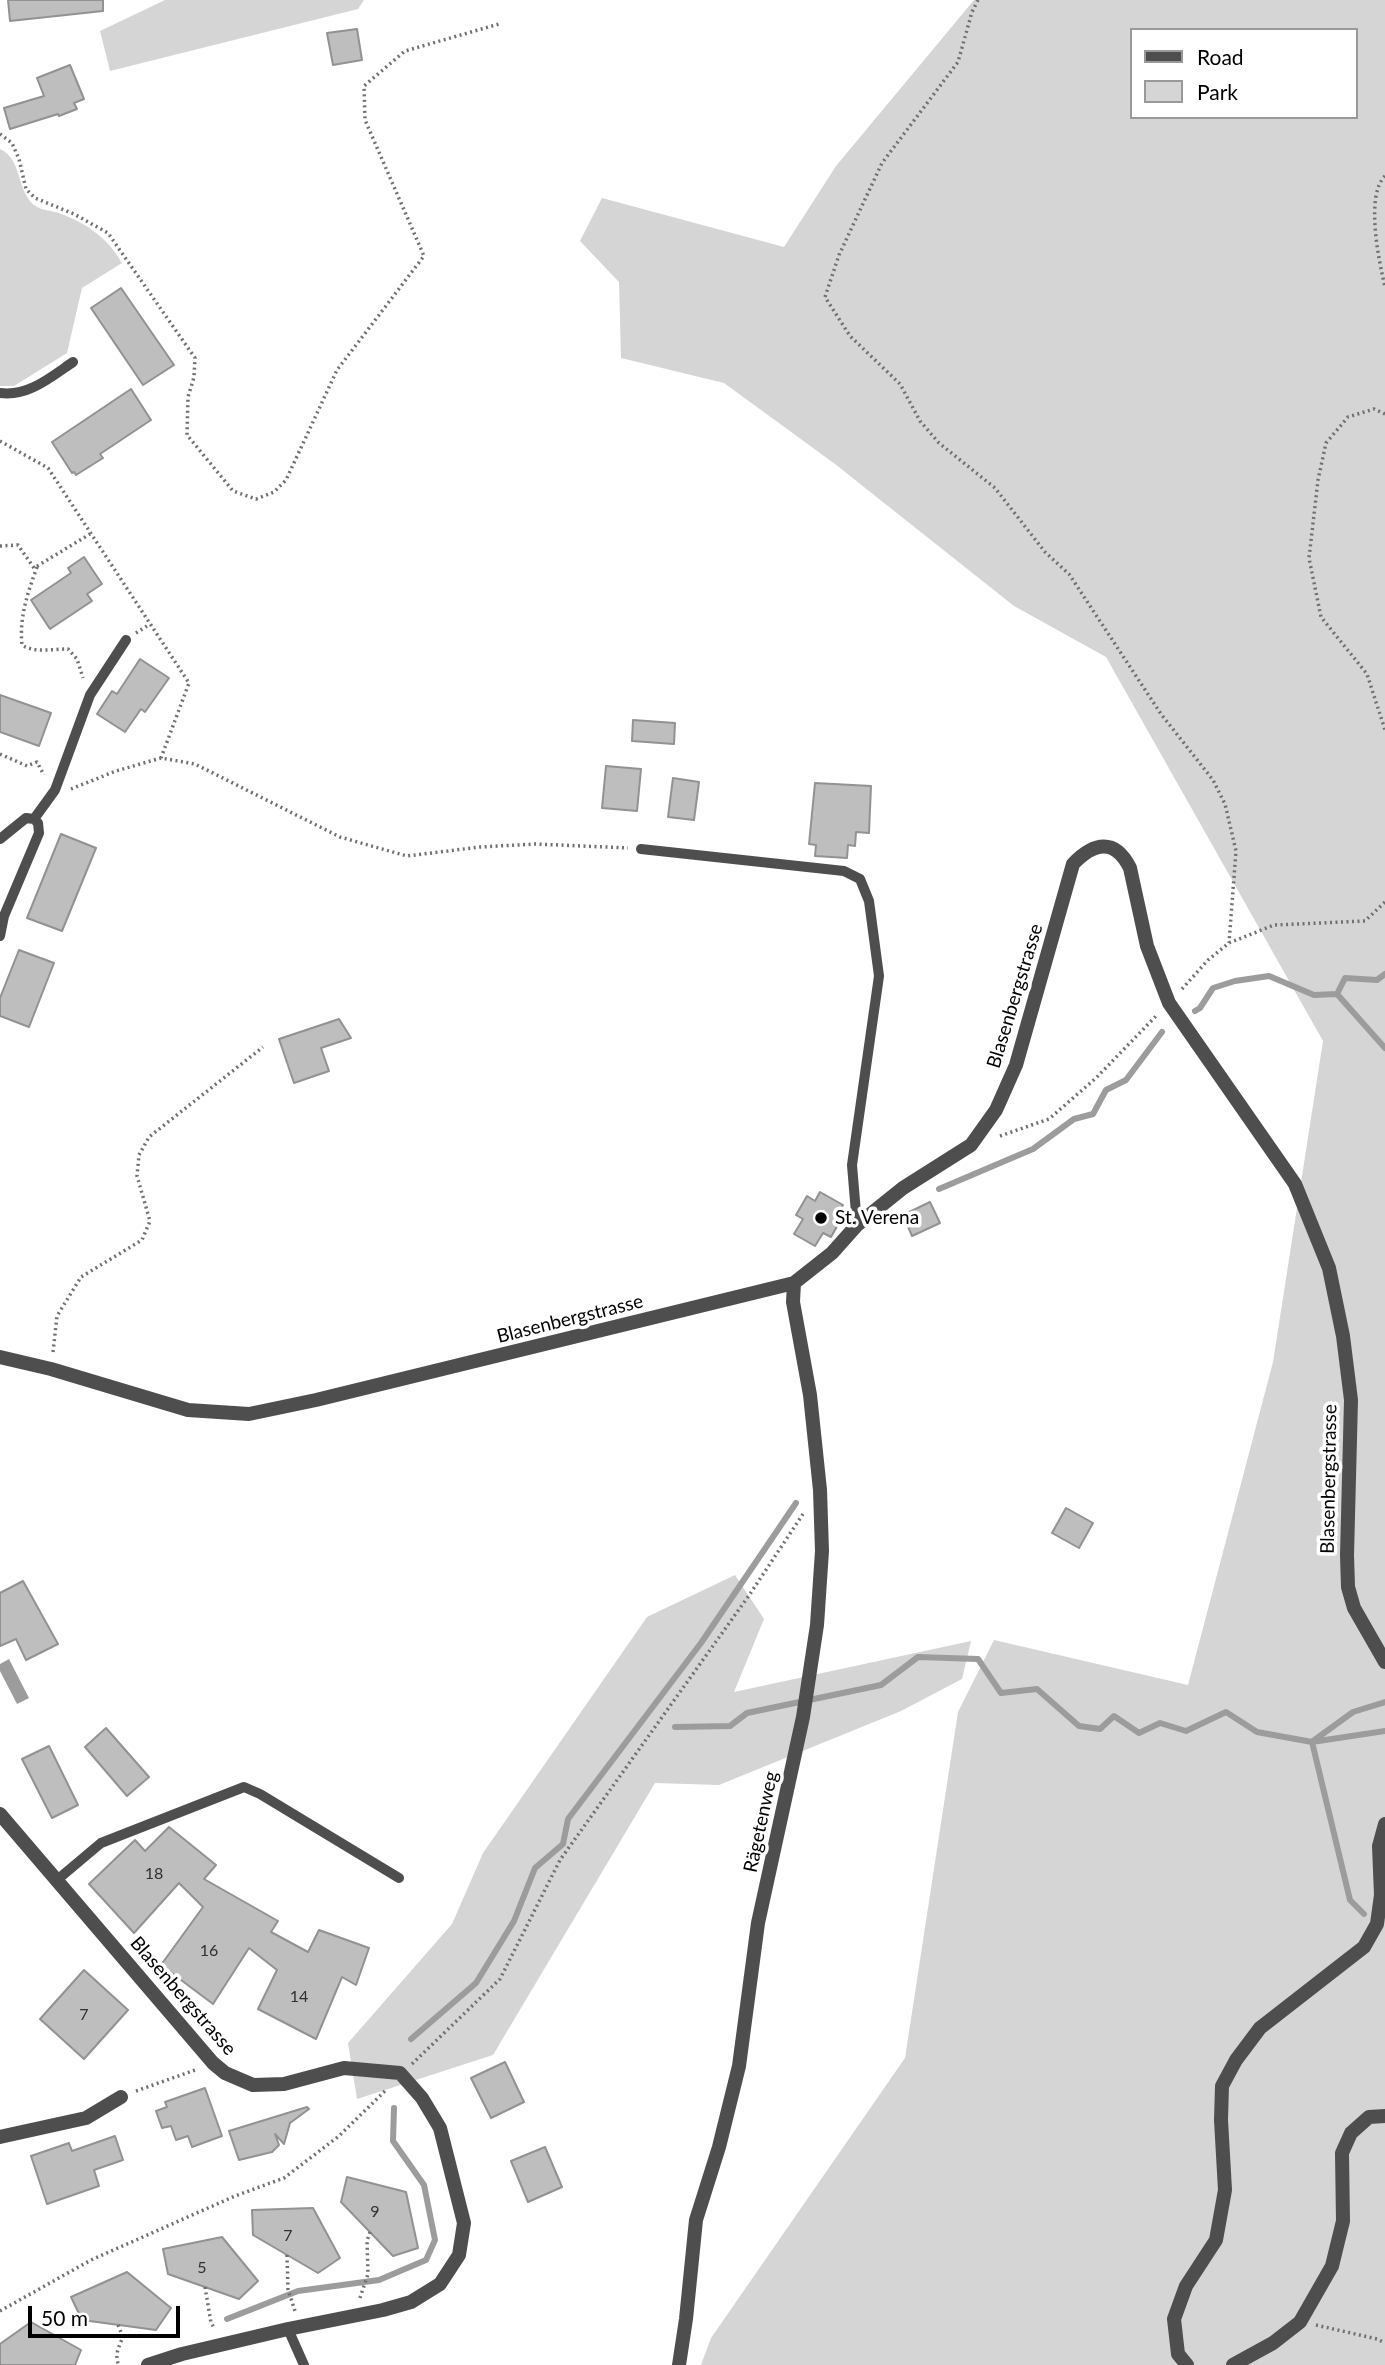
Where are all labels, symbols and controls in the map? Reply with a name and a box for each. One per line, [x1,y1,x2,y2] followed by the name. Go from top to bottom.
[1130,28,1357,119] legend
[1197,44,1244,69] text: Road
[1197,79,1238,104] text: Park
[982,921,1048,1071] street label: Blasenbergstrasse
[835,1207,919,1229] place label: St. Verena
[813,1210,829,1226] marker: St. Verena
[495,1290,645,1348] street label: Blasenbergstrasse
[1316,1404,1342,1554] street label: Blasenbergstrasse
[739,1769,783,1875] street label: Rägetenweg
[145,1864,163,1884] house number: 18
[125,1932,241,2060] street label: Blasenbergstrasse
[200,1941,218,1961] house number: 16
[290,1987,308,2007] house number: 14
[79,2005,89,2025] house number: 7
[370,2202,380,2222] house number: 9
[283,2226,293,2246] house number: 7
[197,2258,207,2278] house number: 5
[32,2292,184,2336] scale bar
[41,2305,88,2330] text: 50 m

